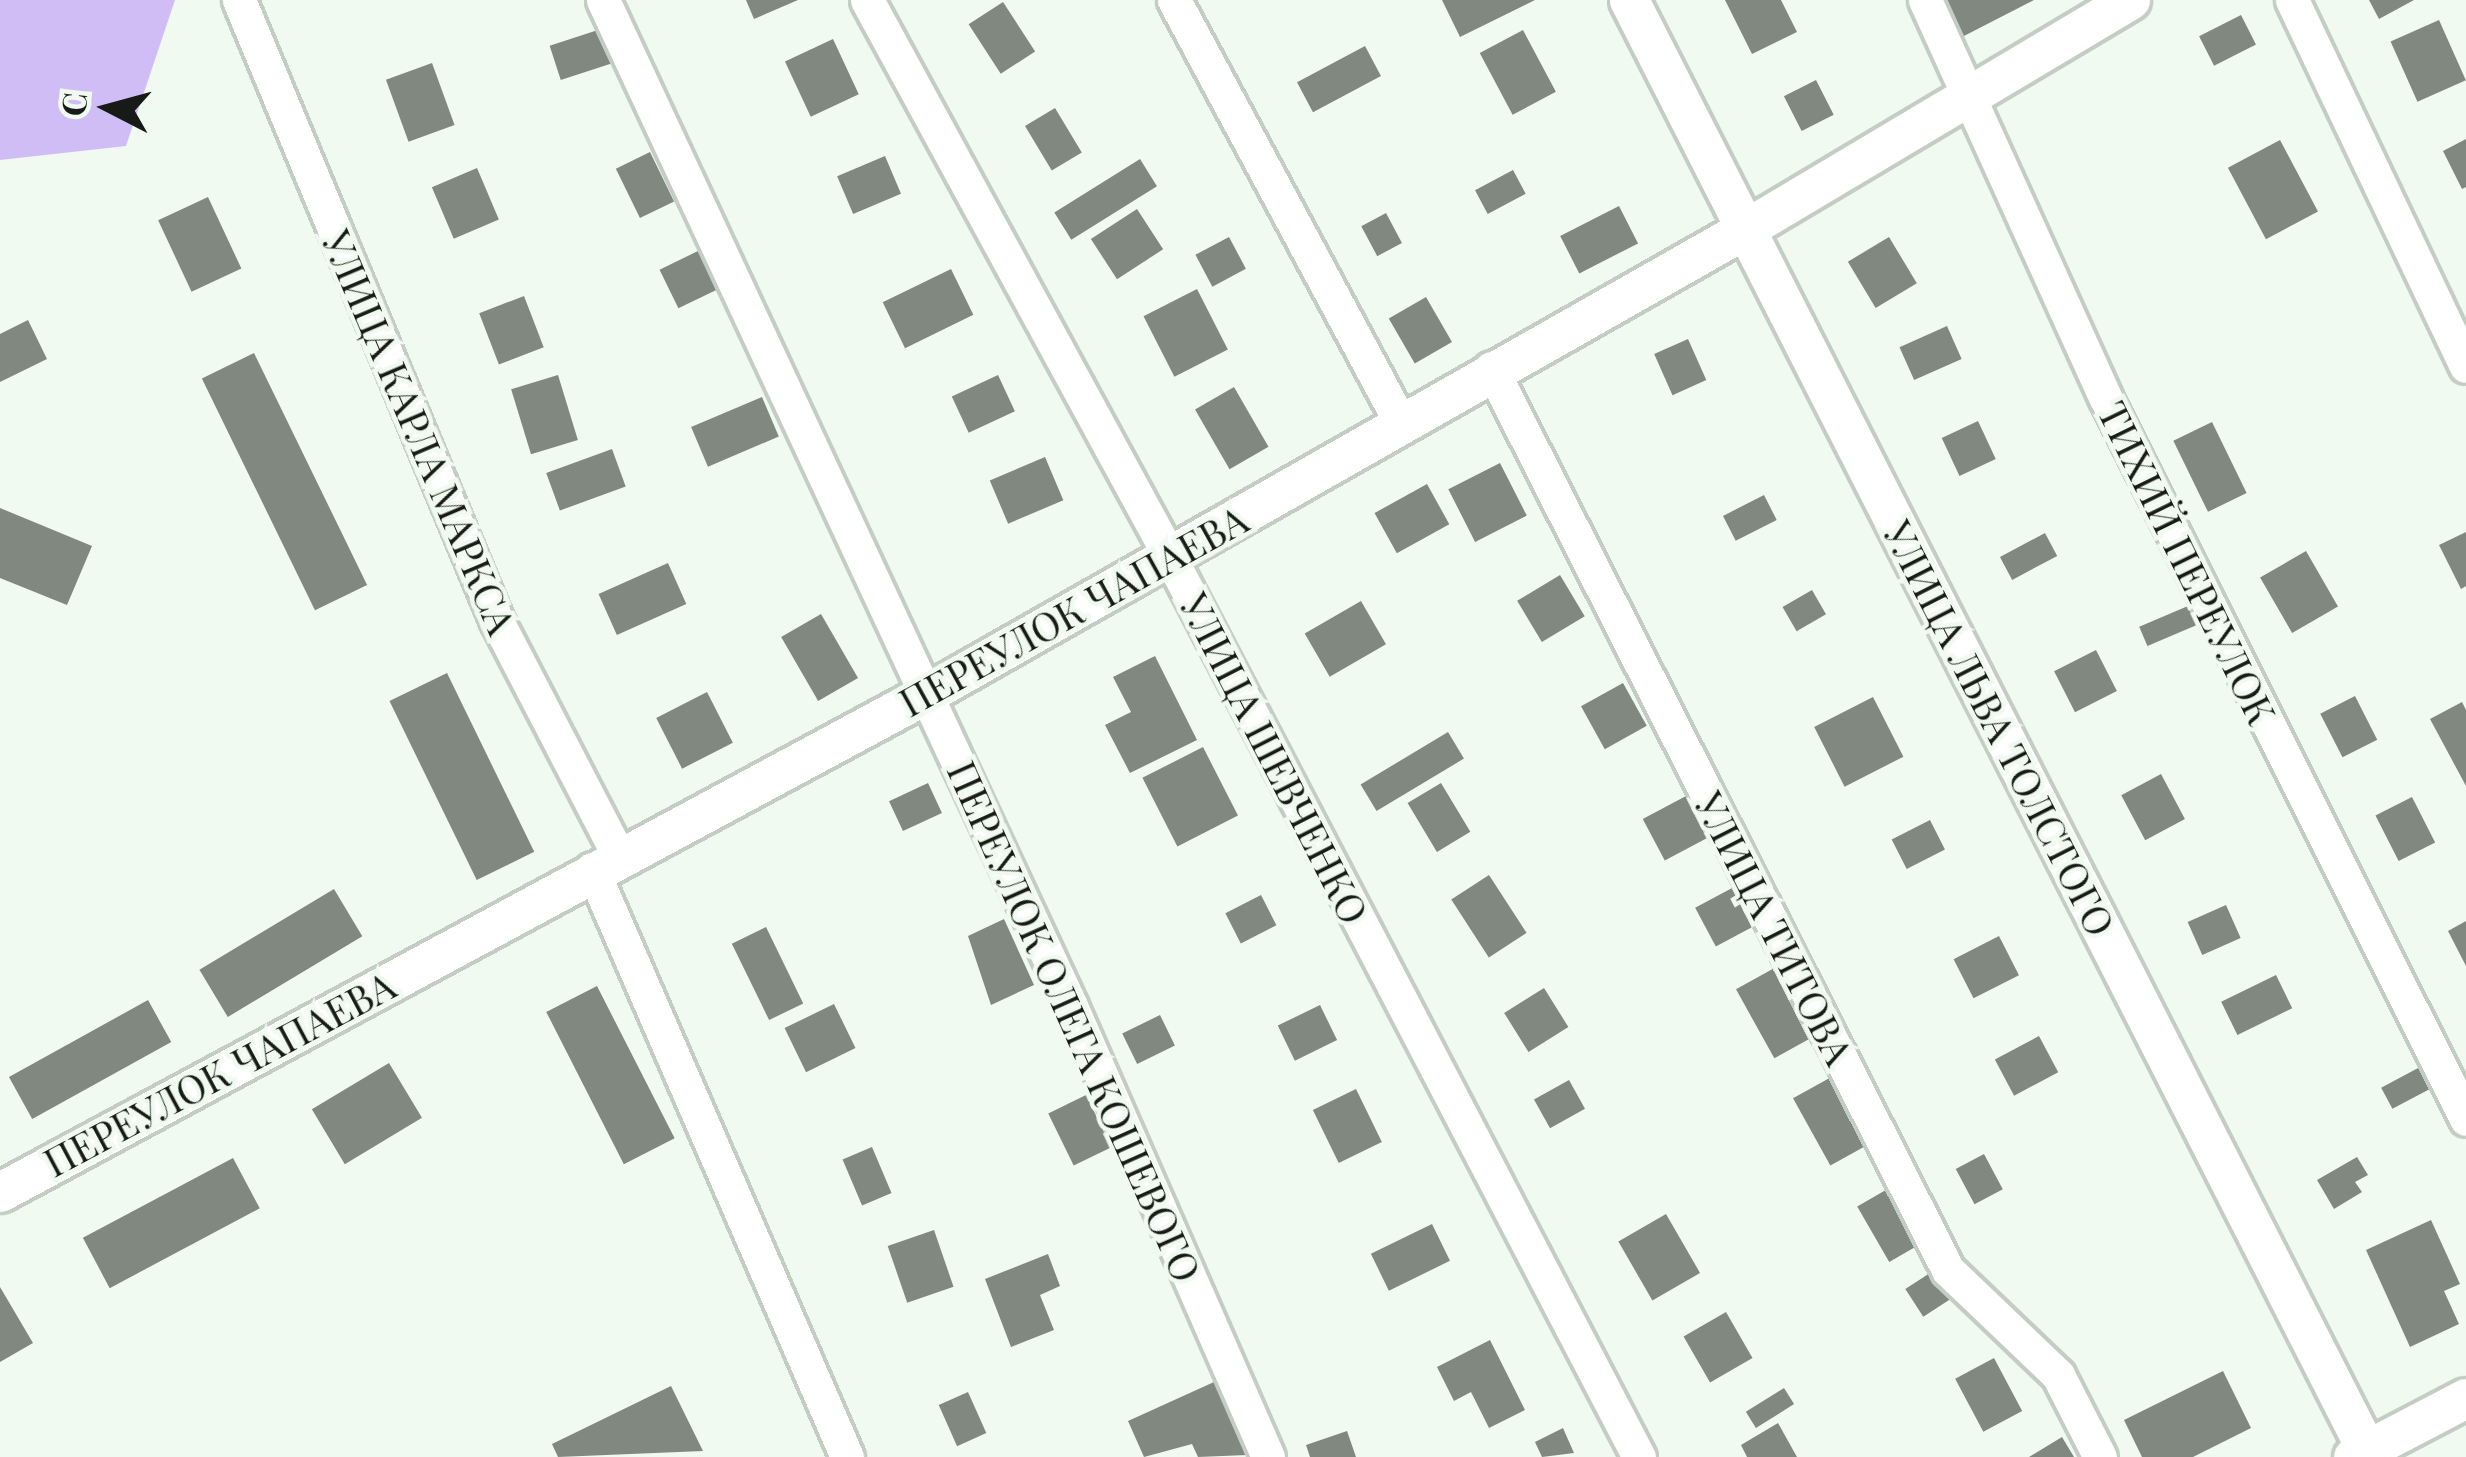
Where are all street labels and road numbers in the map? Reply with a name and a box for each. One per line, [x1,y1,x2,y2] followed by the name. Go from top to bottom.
[314,223,526,641] street label: УЛИЦА КАРЛА МАРКСА
[2090,394,2286,732] street label: ТИХИЙ ПЕРЕУЛОК
[891,495,1255,725] street label: ПЕРЕУЛОК ЧАПАЕВА
[1875,513,2125,943] street label: УЛИЦА ЛЬВА ТОЛСТОГО
[1171,585,1379,931] street label: УЛИЦА ШЕВЧЕНКО
[939,754,1211,1288] street label: ПЕРЕУЛОК ОЛЕГА КОШЕВОГО
[1686,784,1864,1072] street label: УЛИЦА ТИТОВА
[35,961,403,1185] street label: ПЕРЕУЛОК ЧАПАЕВА

